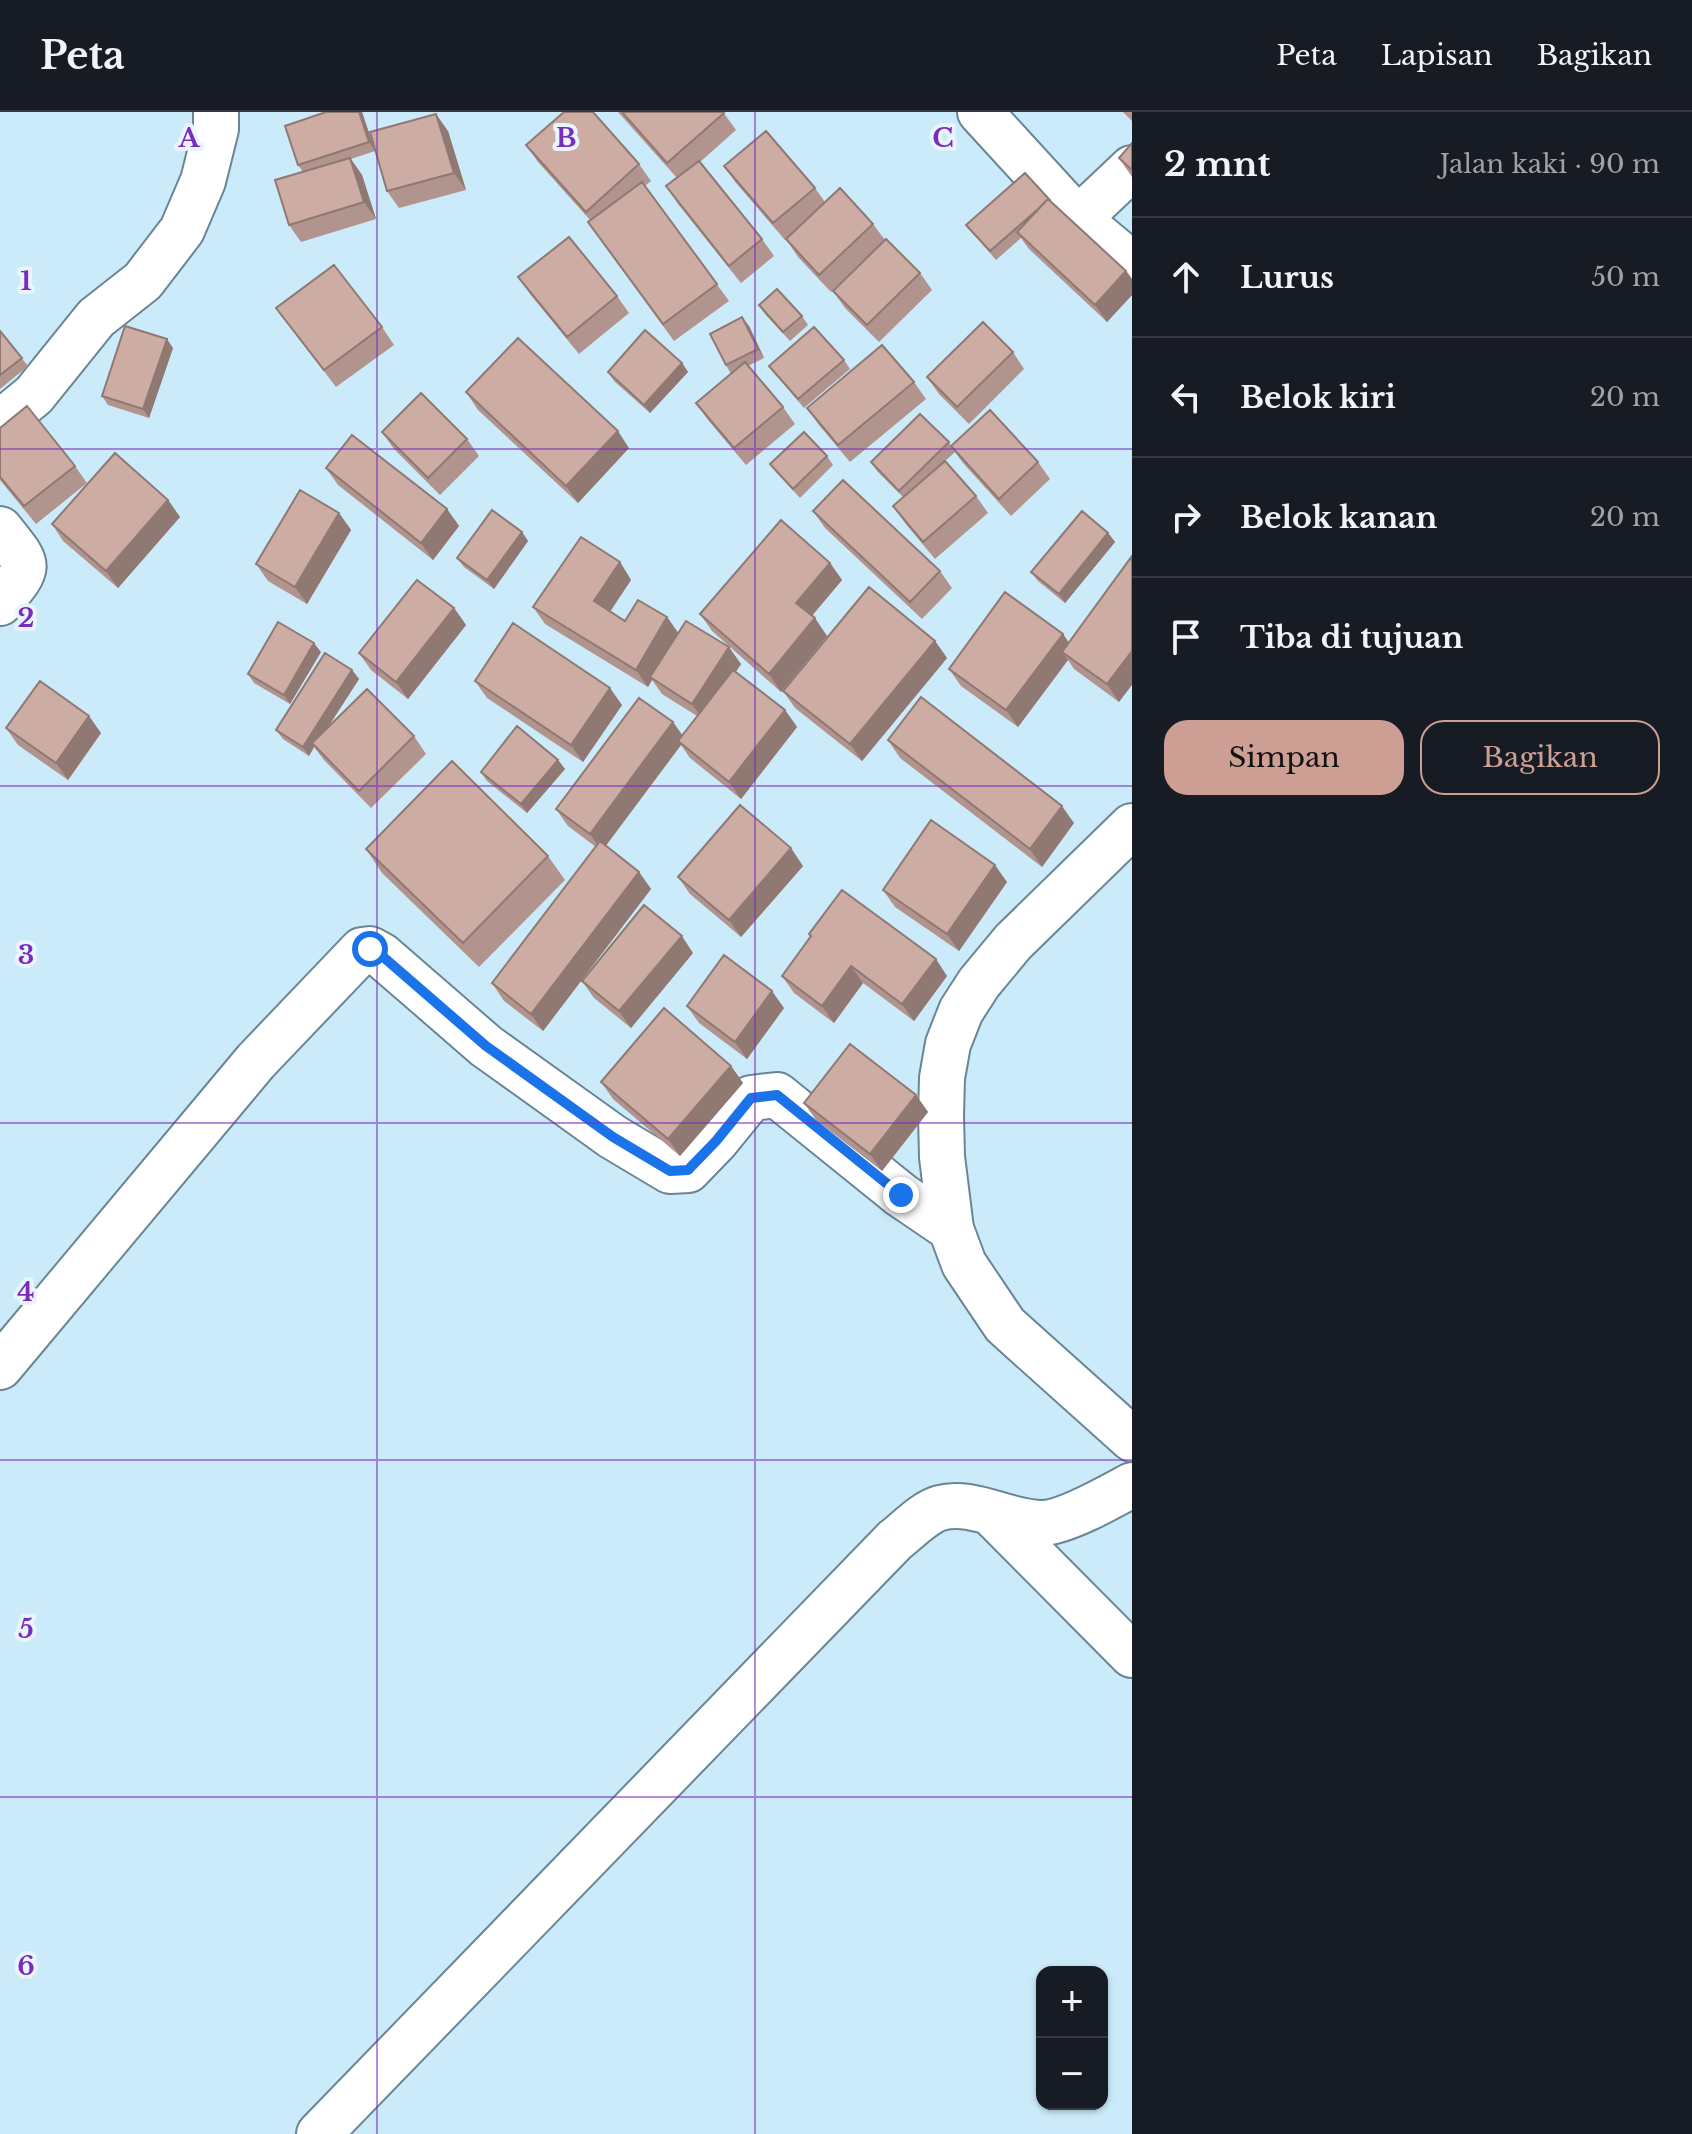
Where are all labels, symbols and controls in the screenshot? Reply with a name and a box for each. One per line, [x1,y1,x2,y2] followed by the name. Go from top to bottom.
[40,32,125,79] text: Peta
[1276,38,1337,73] text: Peta
[1381,38,1493,73] text: Lapisan
[1537,38,1652,73] text: Bagikan
[177,122,200,154] text: A
[556,122,576,154] text: B
[932,122,954,154] text: C
[1164,143,1271,185] text: 2 mnt
[1440,148,1660,180] text: Jalan kaki · 90 m
[1164,255,1208,299] icon: ahead
[1240,259,1334,296] text: Lurus
[1591,261,1660,293] text: 50 m
[20,265,32,297] text: 1
[1164,375,1208,419] icon: left
[1240,379,1396,416] text: Belok kiri
[1590,381,1660,413] text: 20 m
[1164,495,1208,539] icon: right
[1240,499,1437,536] text: Belok kanan
[1590,501,1660,533] text: 20 m
[18,602,34,634] text: 2
[1164,615,1208,659] icon: arrive
[1240,619,1463,656] text: Tiba di tujuan
[1164,720,1404,795] button: Simpan
[1420,720,1660,795] button: Bagikan
[352,931,388,967] route start
[18,939,34,971] text: 3
[883,1177,919,1213] route end
[17,1276,35,1308] text: 4
[18,1613,34,1645] text: 5
[17,1950,35,1982] text: 6
[1036,1966,1108,2110] map controls
[1036,1966,1108,2038] button: +
[1036,2038,1108,2110] button: −

